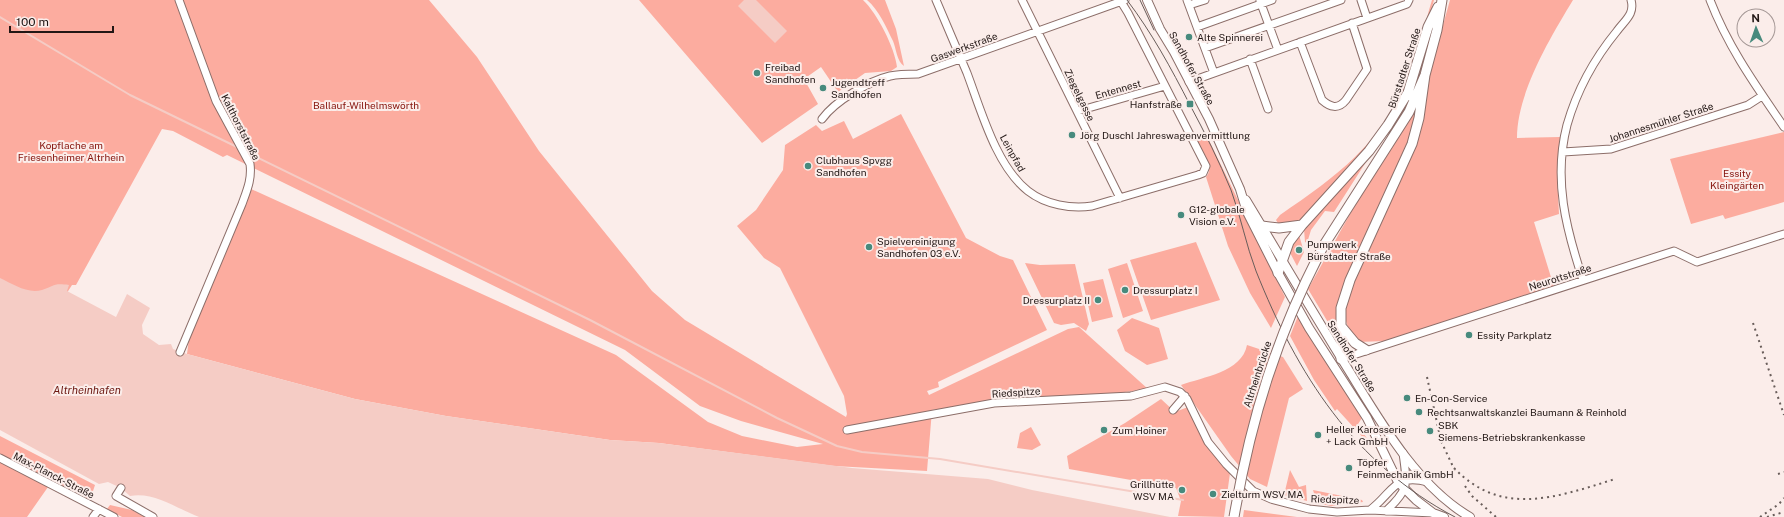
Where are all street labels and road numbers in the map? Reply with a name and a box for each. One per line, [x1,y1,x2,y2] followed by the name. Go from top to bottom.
[1385,26,1423,110] street label: Bürstadter Straße
[929,29,999,65] street label: Gaswerkstraße
[1167,29,1217,107] street label: Sandhofer Straße
[1062,67,1098,123] street label: Ziegelgasse
[1094,77,1142,101] street label: Entennest
[219,92,263,162] street label: Kalthorststraße
[1607,99,1715,145] street label: Johannesmühler Straße
[998,132,1028,174] street label: Leinpfad
[1527,261,1593,293] street label: Neurottstraße
[1325,318,1379,394] street label: Sandhofer Straße
[1241,339,1274,409] street label: Altrheinbrücke
[991,384,1041,400] street label: Riedspitze
[11,449,97,501] street label: Max-Planck-Straße
[1311,492,1360,506] street label: Riedspitze

